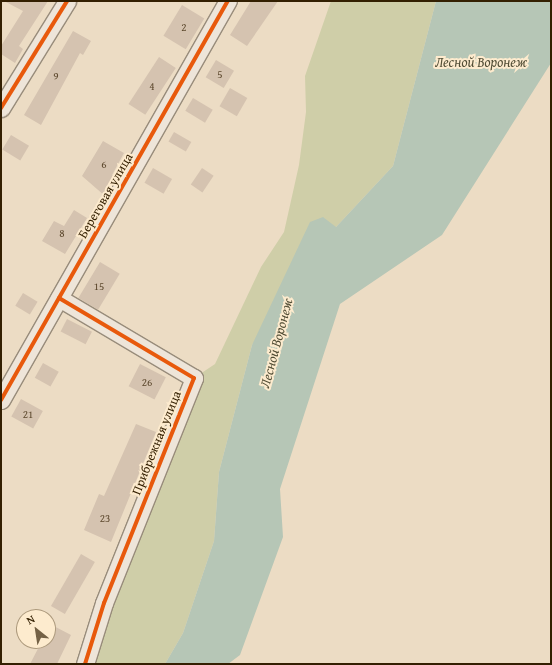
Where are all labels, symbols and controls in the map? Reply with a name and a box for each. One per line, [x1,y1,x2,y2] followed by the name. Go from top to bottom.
[181,20,187,34] house number: 2
[435,54,527,70] water label: Лесной Воронеж
[217,67,223,81] house number: 5
[53,69,59,83] house number: 9
[149,79,155,93] house number: 4
[75,151,137,241] street label: Береговая улица
[101,157,107,171] house number: 6
[59,226,65,240] house number: 8
[94,279,104,293] house number: 15
[256,296,296,390] water label: Лесной Воронеж
[142,375,152,389] house number: 26
[129,389,185,497] street label: Прибрежная улица
[23,407,33,421] house number: 21
[100,511,110,525] house number: 23
[16,609,56,649] north arrow
[23,611,38,628] text: N

